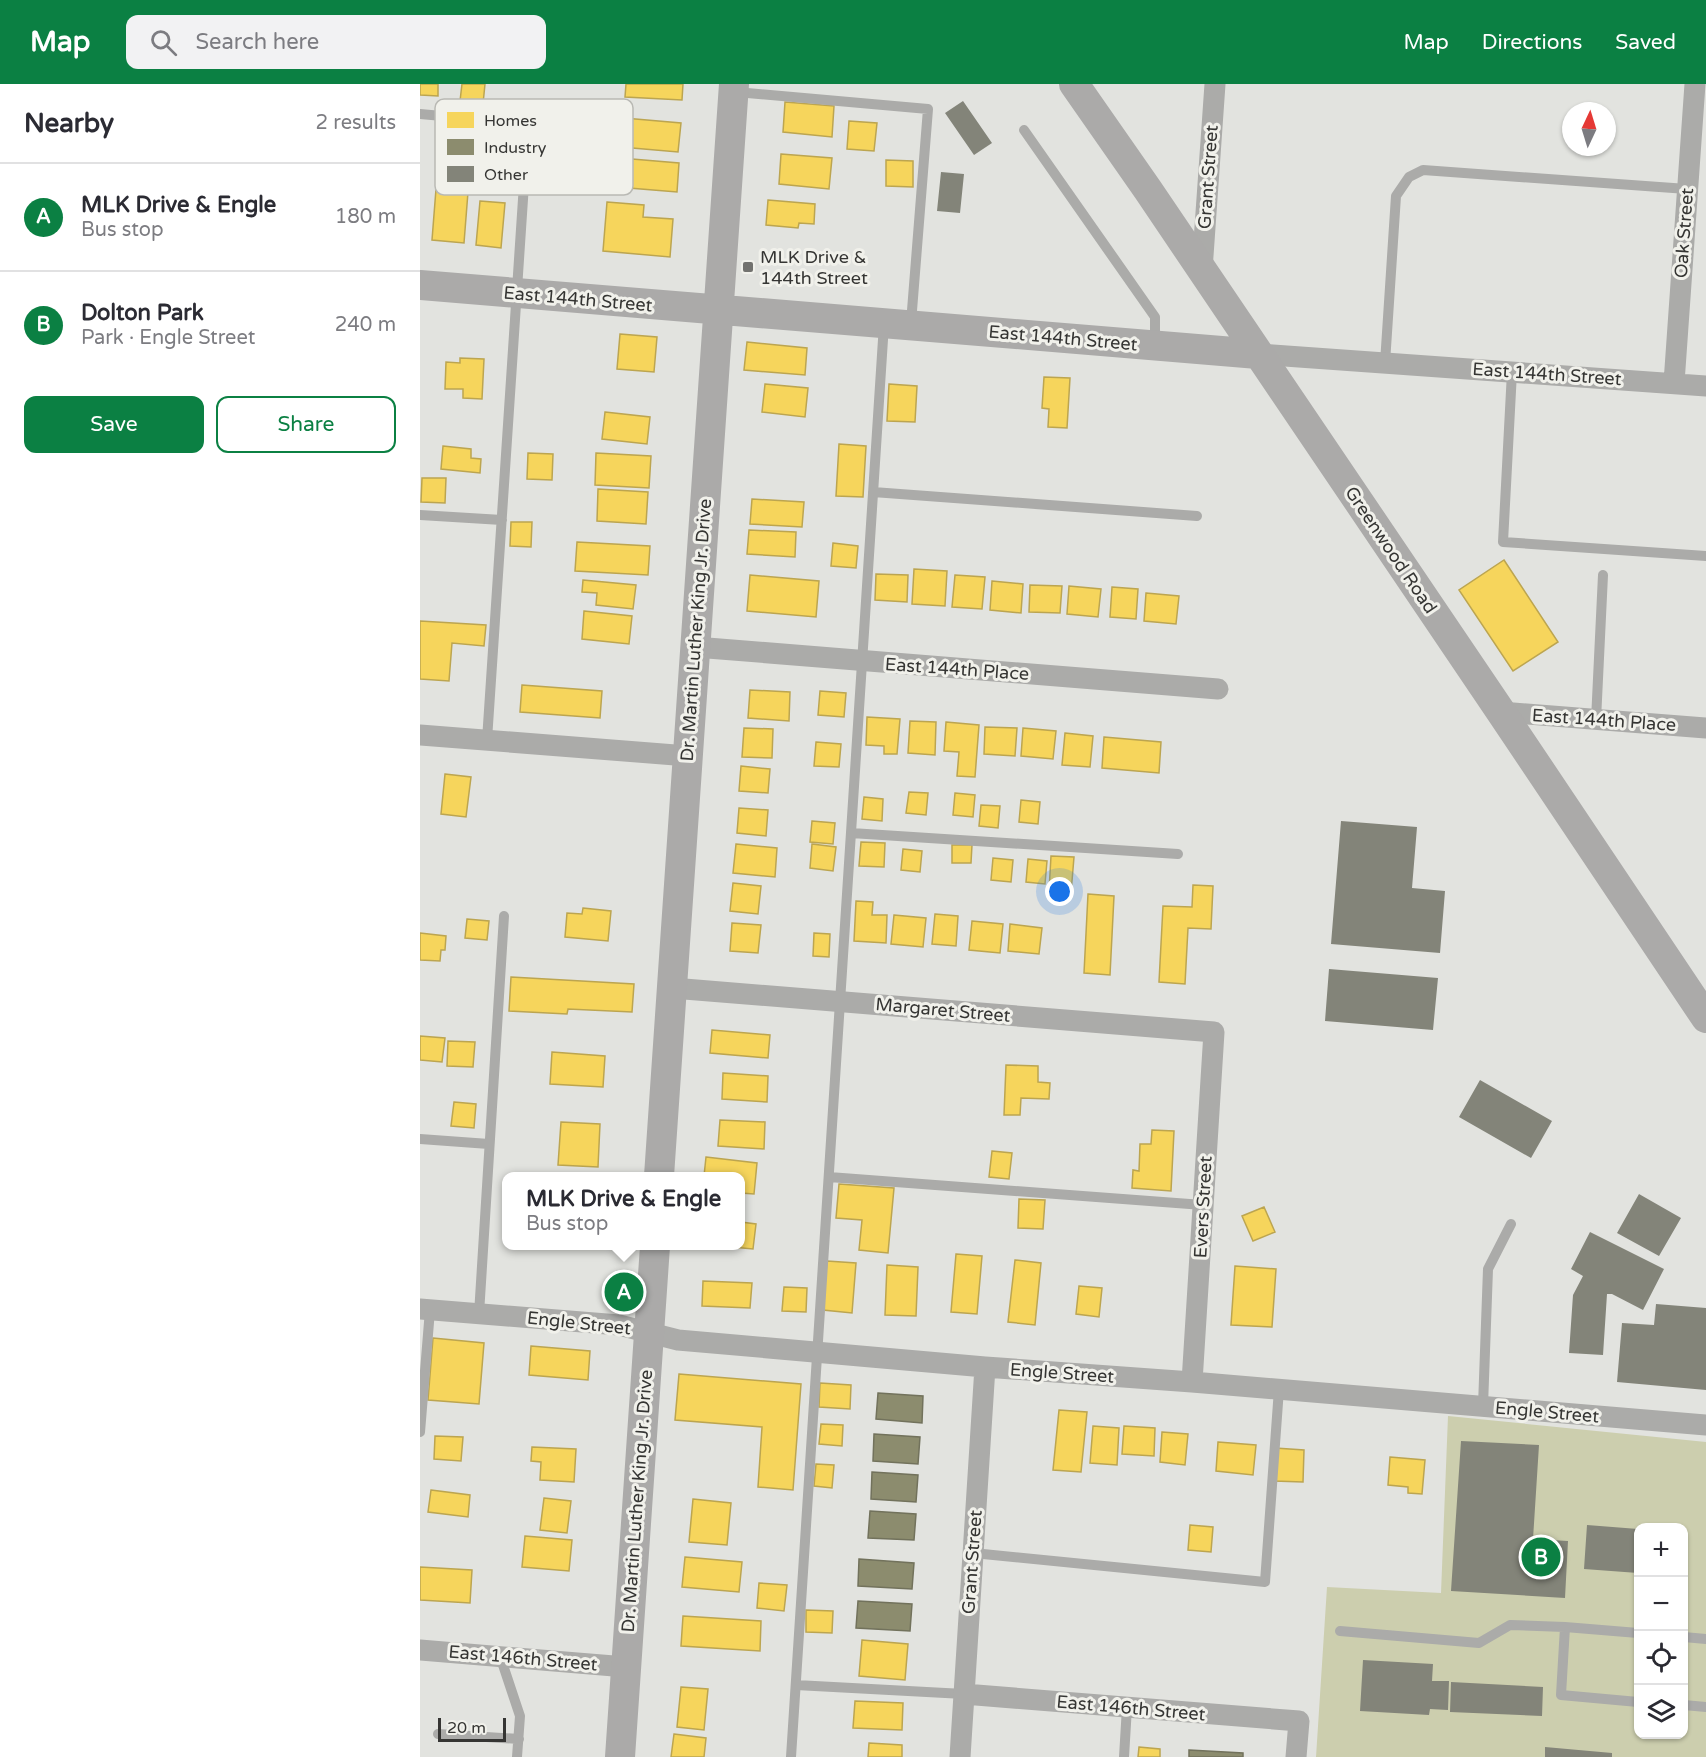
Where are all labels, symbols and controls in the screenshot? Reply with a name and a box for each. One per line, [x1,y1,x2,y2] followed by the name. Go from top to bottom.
[126,15,546,69] search box
[30,25,90,59] text: Map
[147,26,180,59] icon: search
[195,29,319,55] text: Search here
[1403,30,1449,55] text: Map
[1482,30,1582,55] text: Directions
[1615,30,1676,55] text: Saved
[435,99,633,195] legend
[1562,102,1616,156] north arrow
[24,108,114,139] text: Nearby
[316,111,396,135] text: 2 results
[484,111,537,131] text: Homes
[1193,124,1223,230] street label: Grant Street
[484,138,547,158] text: Industry
[484,165,529,185] text: Other
[1670,187,1698,279] street label: Oak Street
[81,192,276,218] text: MLK Drive & Engle
[36,205,51,229] text: A
[335,205,396,229] text: 180 m
[81,218,164,242] text: Bus stop
[760,246,868,289] place label: MLK Drive & 144th Street
[741,260,755,274] marker: MLK Drive & 144th Street
[503,282,654,316] street label: East 144th Street
[81,300,204,326] text: Dolton Park
[37,313,50,337] text: B
[335,313,396,337] text: 240 m
[988,321,1139,355] street label: East 144th Street
[81,326,255,350] text: Park · Engle Street
[1472,358,1622,390] street label: East 144th Street
[24,396,204,453] button: Save
[216,396,396,453] button: Share
[1340,482,1442,618] street label: Greenwood Road
[676,498,716,762] street label: Dr. Martin Luther King Jr. Drive
[884,653,1030,685] street label: East 144th Place
[1531,704,1677,736] street label: East 144th Place
[1045,877,1074,906] your location
[875,993,1012,1027] street label: Margaret Street
[1189,1155,1217,1259] street label: Evers Street
[502,1172,745,1250] popup
[526,1186,721,1212] text: MLK Drive & Engle
[526,1212,608,1236] text: Bus stop
[604,1270,644,1314] pin: A
[526,1307,632,1339] street label: Engle Street
[1009,1358,1115,1388] street label: Engle Street
[617,1369,657,1633] street label: Dr. Martin Luther King Jr. Drive
[1494,1396,1600,1428] street label: Engle Street
[957,1509,987,1615] street label: Grant Street
[1634,1523,1688,1739] map controls
[1634,1523,1688,1577] button: +
[1522,1534,1560,1580] pin: B
[1634,1577,1688,1631] button: −
[1634,1631,1688,1685] button: locate
[448,1641,599,1675] street label: East 146th Street
[1634,1685,1688,1739] button: layers
[1056,1691,1207,1725] street label: East 146th Street
[438,1715,506,1742] scale bar
[447,1718,486,1738] text: 20 m

